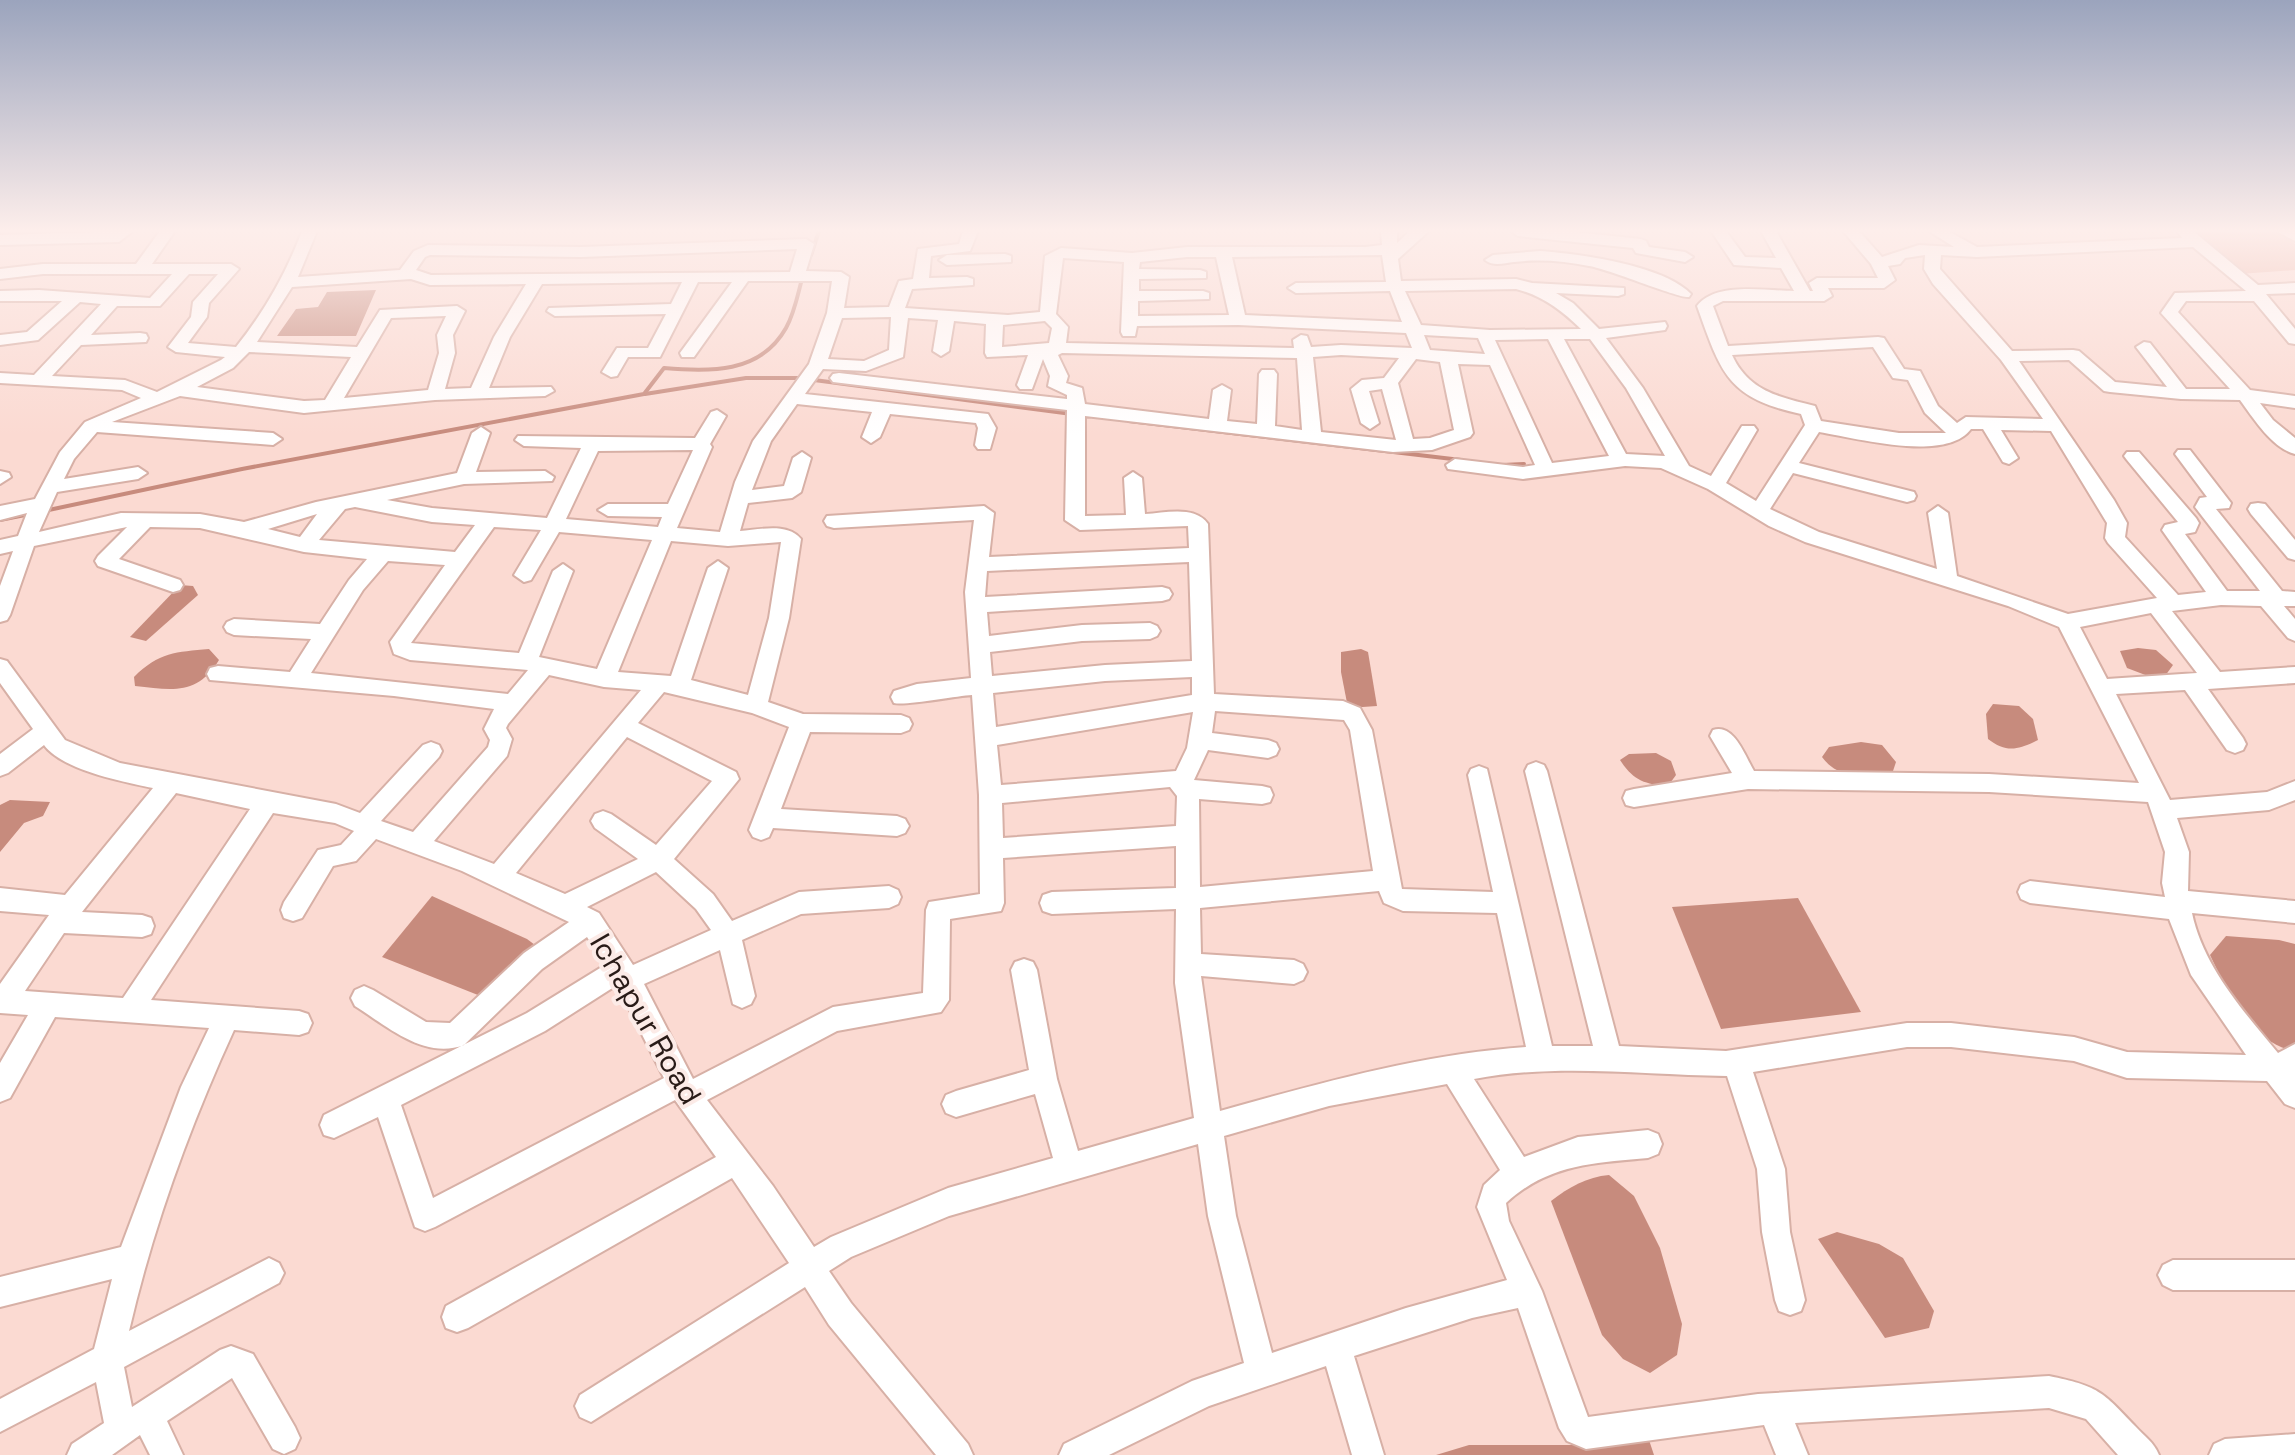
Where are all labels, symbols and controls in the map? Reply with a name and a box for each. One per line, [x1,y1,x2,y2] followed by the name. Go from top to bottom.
[581,926,711,1112] street label: Ichapur Road

